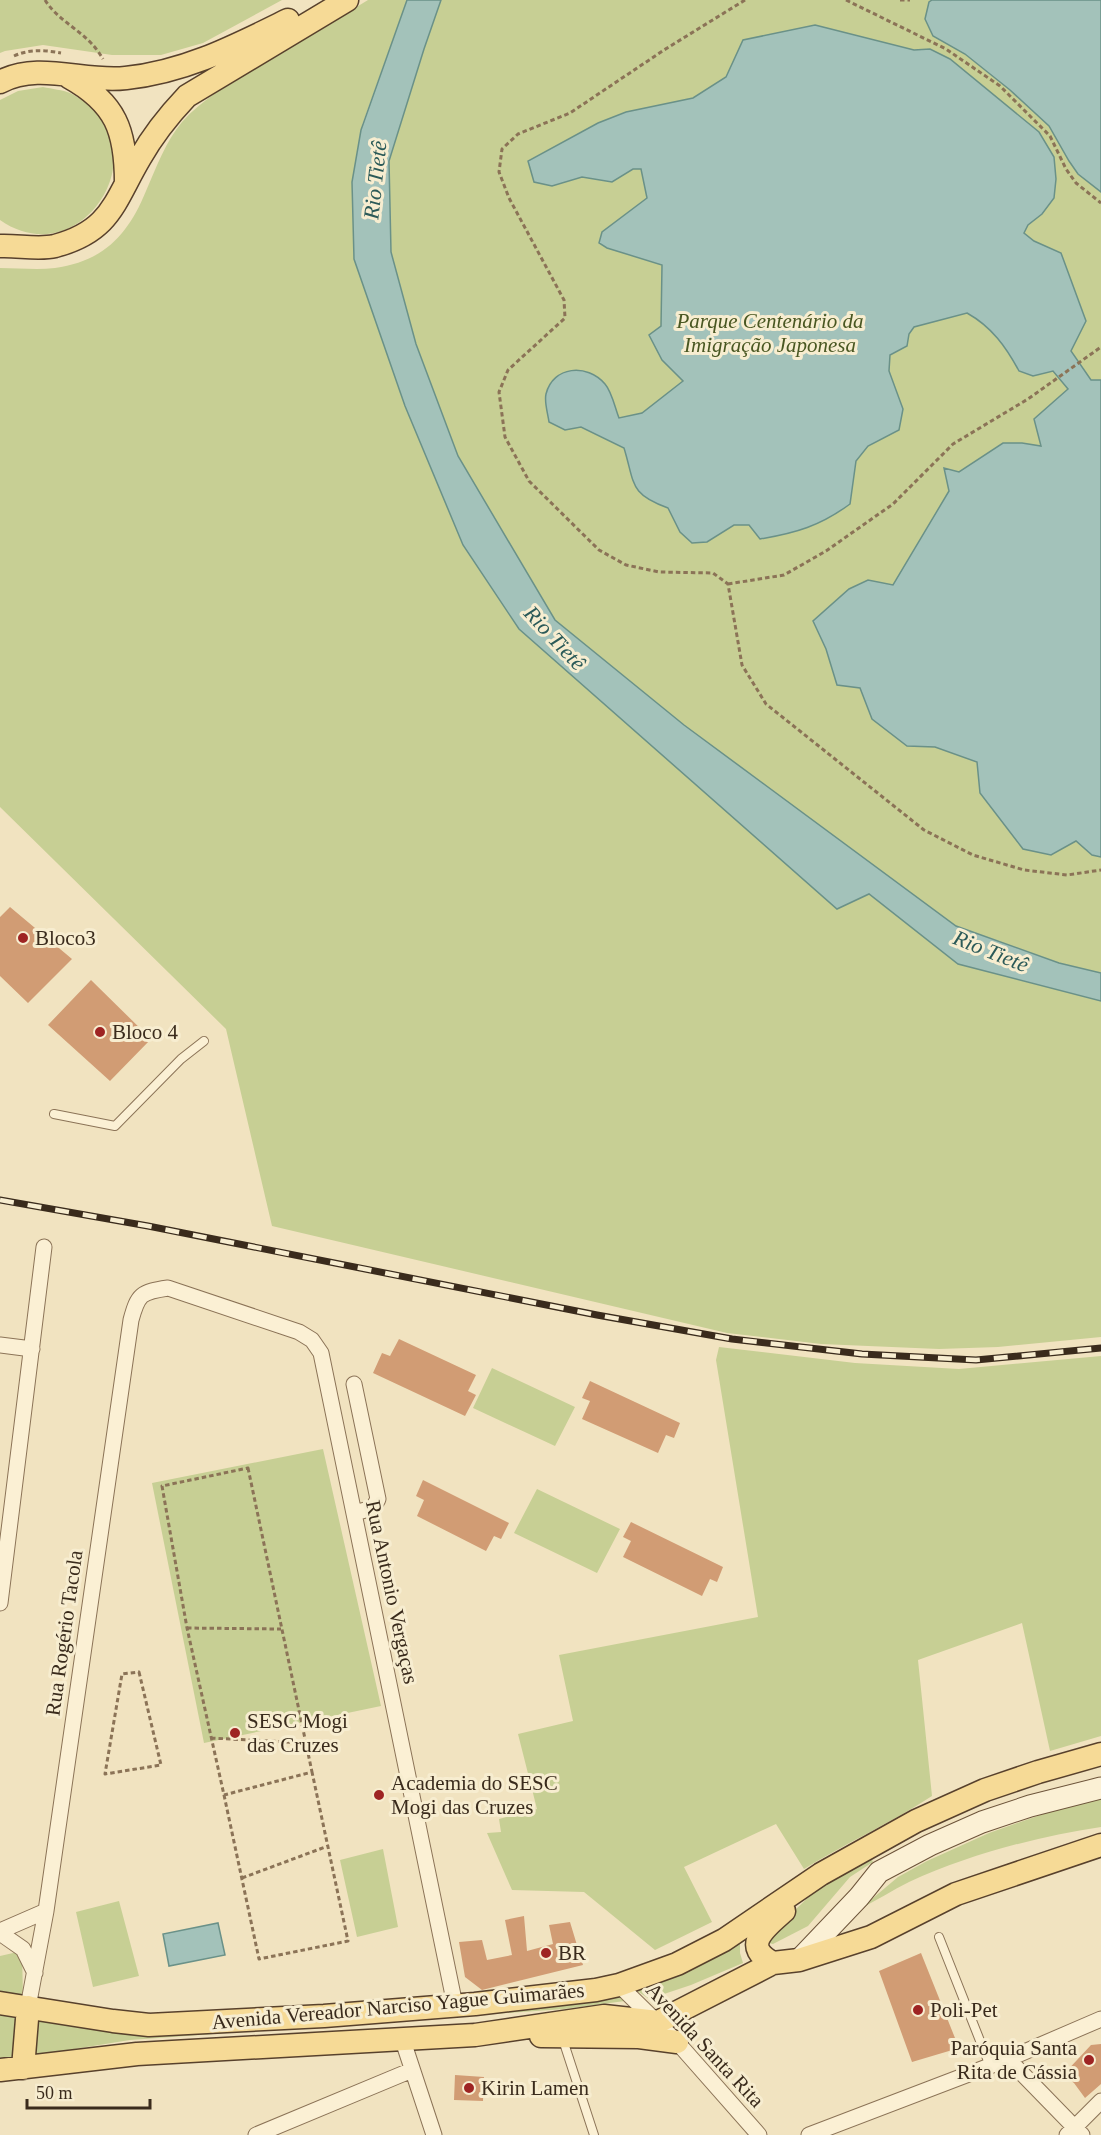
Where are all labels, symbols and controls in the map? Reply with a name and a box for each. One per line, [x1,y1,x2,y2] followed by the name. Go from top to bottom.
[358,139,392,221] water label: Rio Tietê
[675,309,864,357] park label: Parque Centenário da Imigração Japonesa
[518,600,591,676] water label: Rio Tietê
[949,924,1032,977] water label: Rio Tietê
[35,926,96,950] place label: Bloco3
[16,931,30,945] marker: Bloco3
[112,1020,178,1044] place label: Bloco 4
[93,1025,107,1039] marker: Bloco 4
[361,1498,423,1686] street label: Rua Antonio Vergaças
[40,1548,88,1717] street label: Rua Rogério Tacola
[247,1709,348,1757] place label: SESC Mogi das Cruzes
[228,1726,242,1740] marker: SESC Mogi das Cruzes
[391,1771,558,1819] place label: Academia do SESC Mogi das Cruzes
[372,1788,386,1802] marker: Academia do SESC Mogi das Cruzes
[558,1941,586,1965] place label: BR
[539,1946,553,1960] marker: BR
[211,1978,585,2034] street label: Avenida Vereador Narciso Yague Guimarães
[641,1978,769,2113] street label: Avenida Santa Rita
[930,1998,998,2022] place label: Poli-Pet
[911,2003,925,2017] marker: Poli-Pet
[950,2036,1078,2084] place label: Paróquia Santa Rita de Cássia
[1082,2053,1096,2067] marker: Paróquia Santa Rita de Cássia
[27,2072,150,2110] scale bar
[481,2076,589,2100] place label: Kirin Lamen
[462,2081,476,2095] marker: Kirin Lamen
[36,2083,73,2103] text: 50 m

